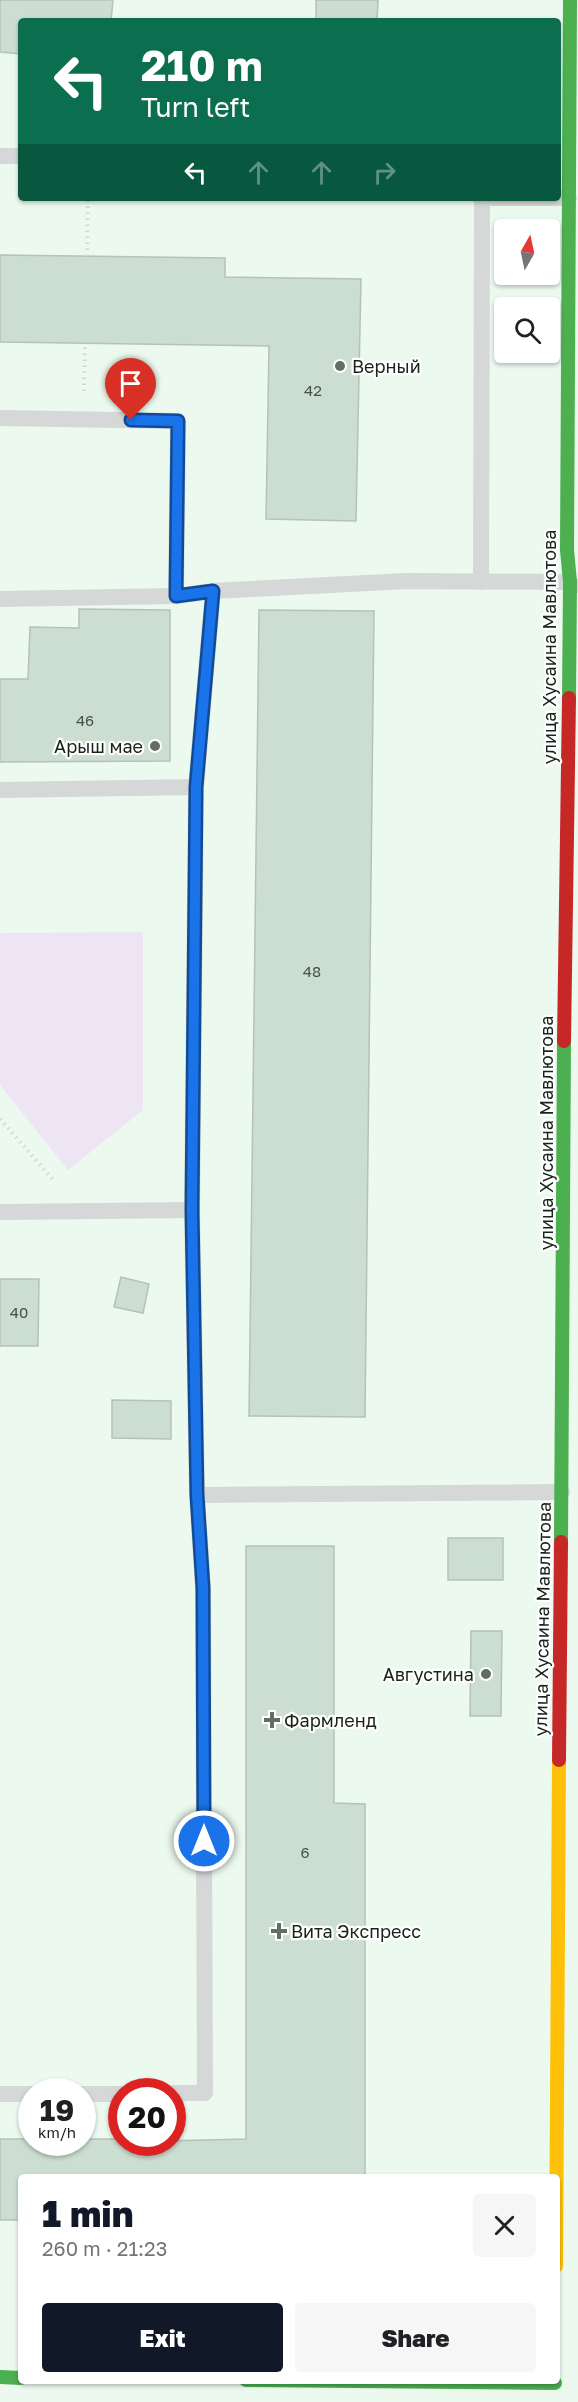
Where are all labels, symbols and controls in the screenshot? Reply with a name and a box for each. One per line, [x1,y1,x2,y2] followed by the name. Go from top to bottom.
[141,40,263,90] text: 210 m
[42,42,120,120] icon: left
[141,91,250,123] text: Turn left
[179,156,212,189] icon: left
[242,156,275,189] icon: ahead
[305,156,338,189] icon: ahead
[368,156,401,189] icon: right
[494,219,560,285] north arrow
[494,219,560,363] map controls
[494,297,560,363] button: search
[352,355,421,377] place label: Верный
[105,358,156,420] pin
[333,359,347,373] marker: Верный
[114,367,147,400] icon: arrive
[304,381,322,399] house number: 42
[538,530,560,764] street label: улица Хусаина Мавлютова
[76,711,94,729] house number: 46
[54,735,143,757] place label: Арыш мае
[148,739,162,753] marker: Арыш мае
[303,962,321,980] house number: 48
[535,1016,557,1250] street label: улица Хусаина Мавлютова
[10,1303,28,1321] house number: 40
[529,1502,555,1736] street label: улица Хусаина Мавлютова
[383,1663,474,1685] place label: Августина
[479,1667,493,1681] marker: Августина
[284,1709,377,1731] place label: Фармленд
[265,1713,279,1727] marker: Фармленд
[172,1809,236,1873] position arrow
[300,1843,310,1861] house number: 6
[291,1920,421,1942] place label: Вита Экспресс
[272,1924,286,1938] marker: Вита Экспресс
[108,2078,186,2156] speed limit sign: 20
[40,2092,74,2128] text: 19
[38,2123,76,2141] text: km/h
[42,2192,133,2235] text: 1 min
[473,2194,536,2257] button: close
[42,2236,167,2260] text: 260 m · 21:23
[42,2303,283,2372] button: Exit
[295,2303,536,2372] button: Share

